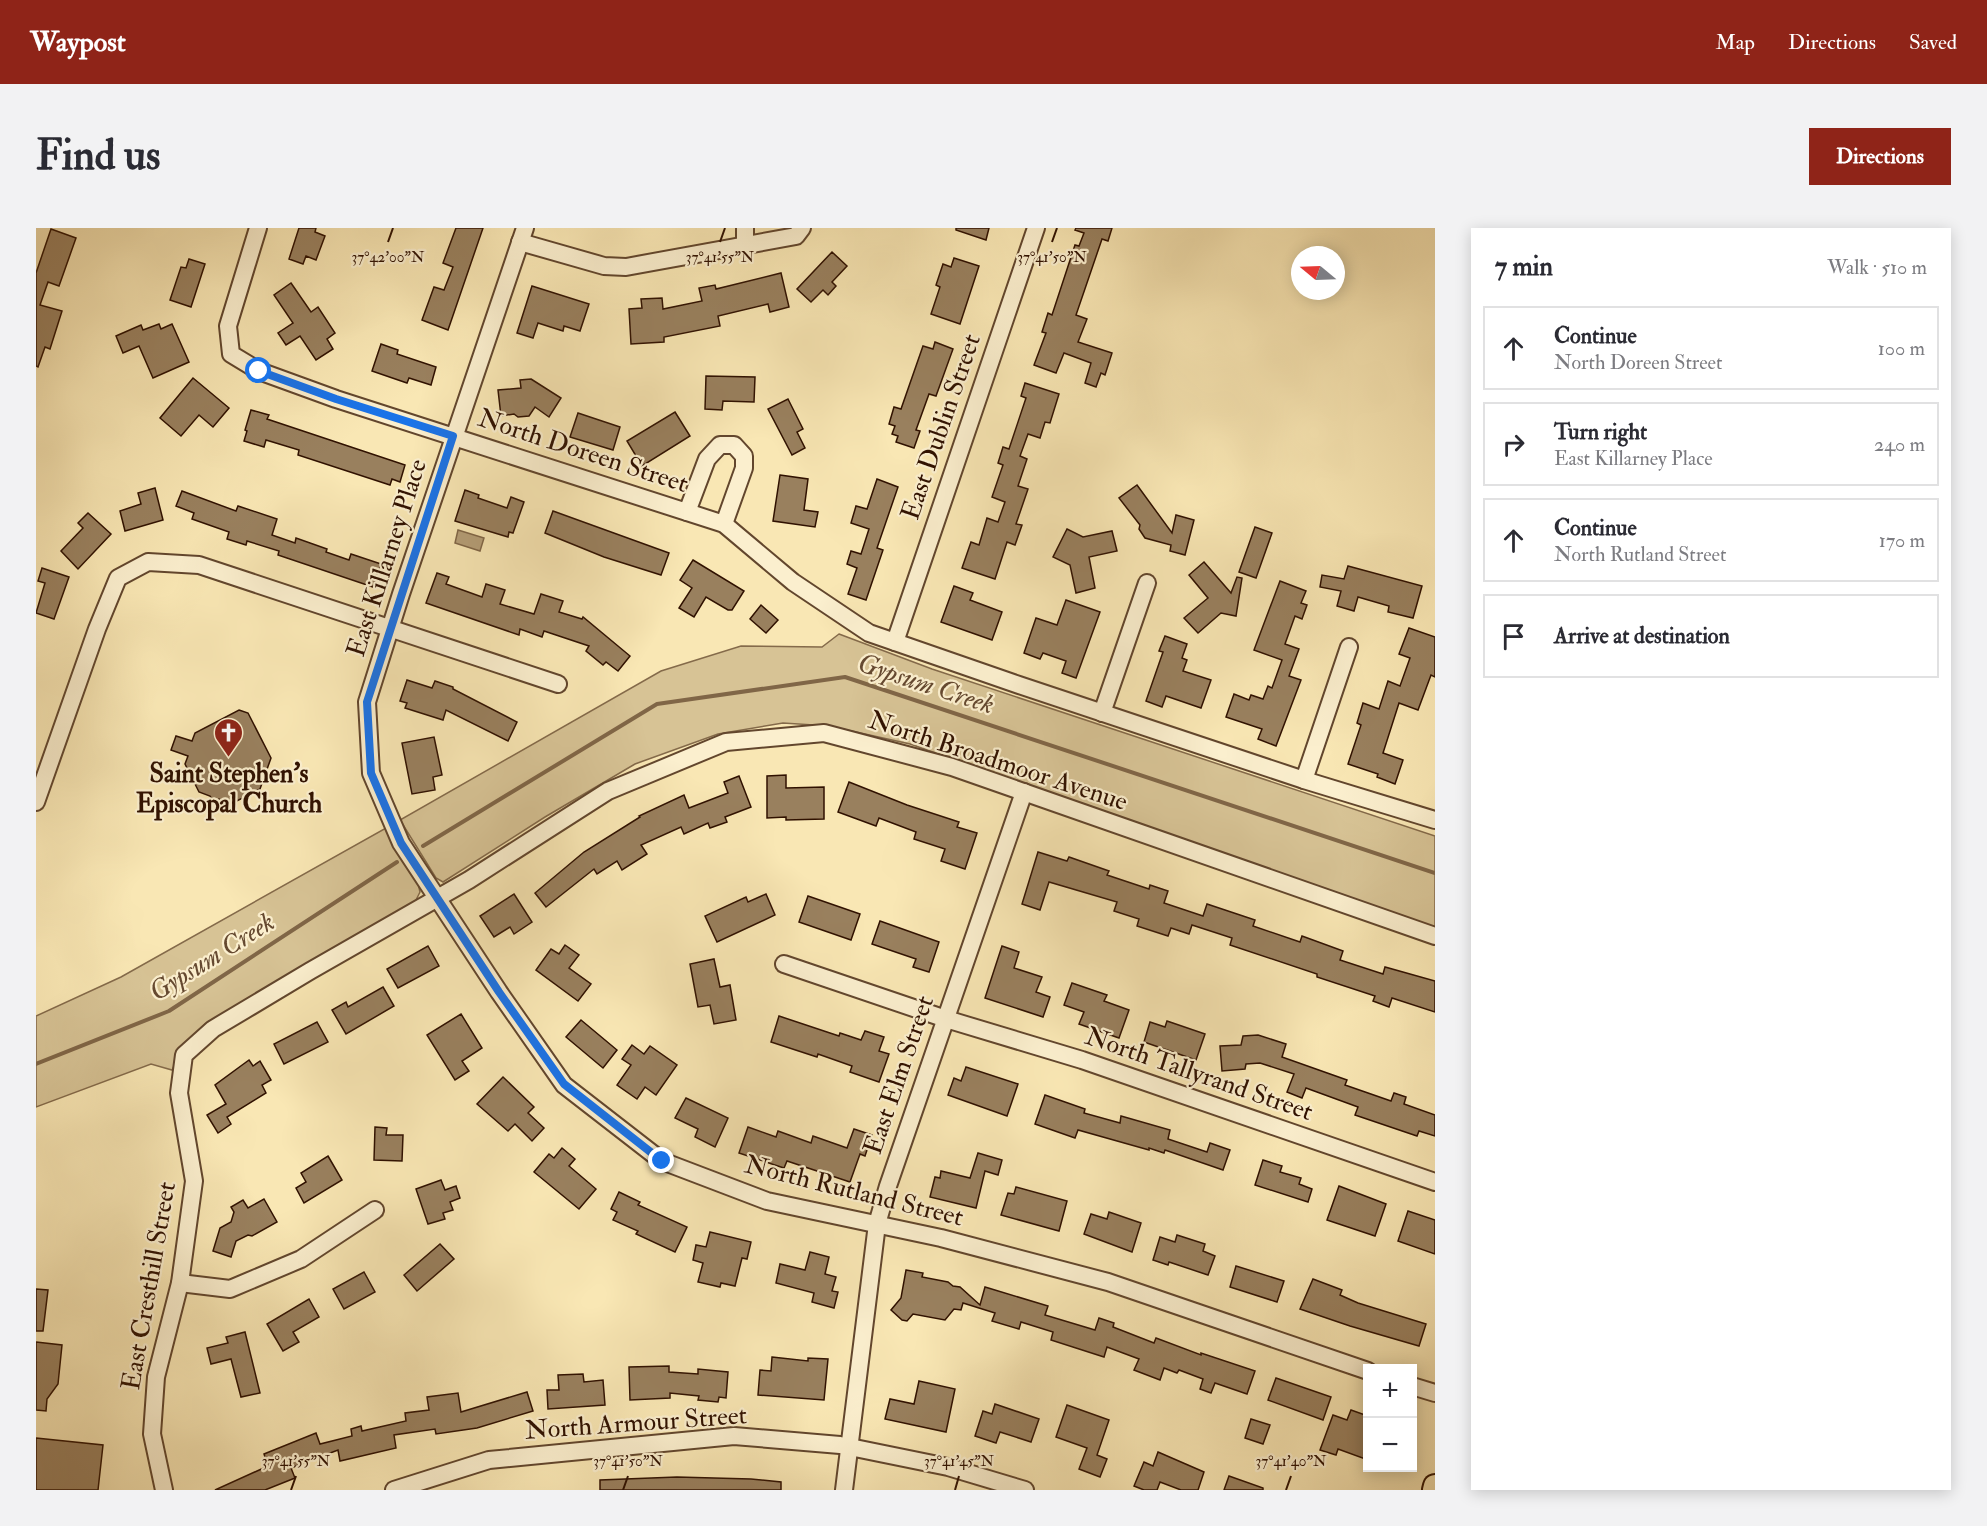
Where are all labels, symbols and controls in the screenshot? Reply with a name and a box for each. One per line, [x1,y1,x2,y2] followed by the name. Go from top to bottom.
[30,25,126,60] text: Waypost
[1715,29,1755,56] text: Map
[1788,29,1876,56] text: Directions
[1909,29,1957,56] text: Saved
[1809,128,1951,185] button: Directions
[36,130,160,182] text: Find us
[1291,246,1345,300] north arrow
[352,248,425,267] text: 37°42'00"N
[686,248,755,267] text: 37°41'55"N
[1017,248,1087,267] text: 37°41'50"N
[1495,251,1553,283] text: 7 min
[1827,255,1927,280] text: Walk · 510 m
[1554,322,1637,350] text: Continue
[894,330,988,524] street label: East Dublin Street
[1497,332,1530,365] icon: ahead
[1878,336,1925,361] text: 100 m
[1554,350,1722,375] text: North Doreen Street
[245,357,271,383] route start
[474,402,692,500] street label: North Doreen Street
[1554,418,1647,446] text: Turn right
[1497,428,1530,461] icon: right
[1874,432,1925,457] text: 240 m
[1554,446,1713,471] text: East Killarney Place
[340,455,434,661] street label: East Killarney Place
[1554,514,1637,542] text: Continue
[1497,524,1530,557] icon: ahead
[1879,528,1925,553] text: 170 m
[1554,542,1726,567] text: North Rutland Street
[1497,620,1530,653] icon: arrive
[1554,622,1730,650] text: Arrive at destination
[854,646,998,722] water label: Gypsum Creek
[864,704,1132,818] street label: North Broadmoor Avenue
[213,716,245,758] church icon: Saint Stephen's Episcopal Church
[136,758,322,821] place label: Saint Stephen's Episcopal Church
[143,905,281,1009] water label: Gypsum Creek
[857,991,941,1159] street label: East Elm Street
[1081,1020,1317,1128] street label: North Tallyrand Street
[648,1147,674,1173] route end
[741,1148,967,1234] street label: North Rutland Street
[115,1179,183,1393] street label: East Cresthill Street
[1363,1364,1417,1472] map controls
[1363,1364,1417,1418] button: +
[524,1399,748,1447] street label: North Armour Street
[1363,1418,1417,1472] button: −
[262,1452,331,1471] text: 37°41'55"N
[593,1452,663,1471] text: 37°41'50"N
[924,1452,995,1471] text: 37°41'45"N
[1256,1452,1327,1471] text: 37°41'40"N

